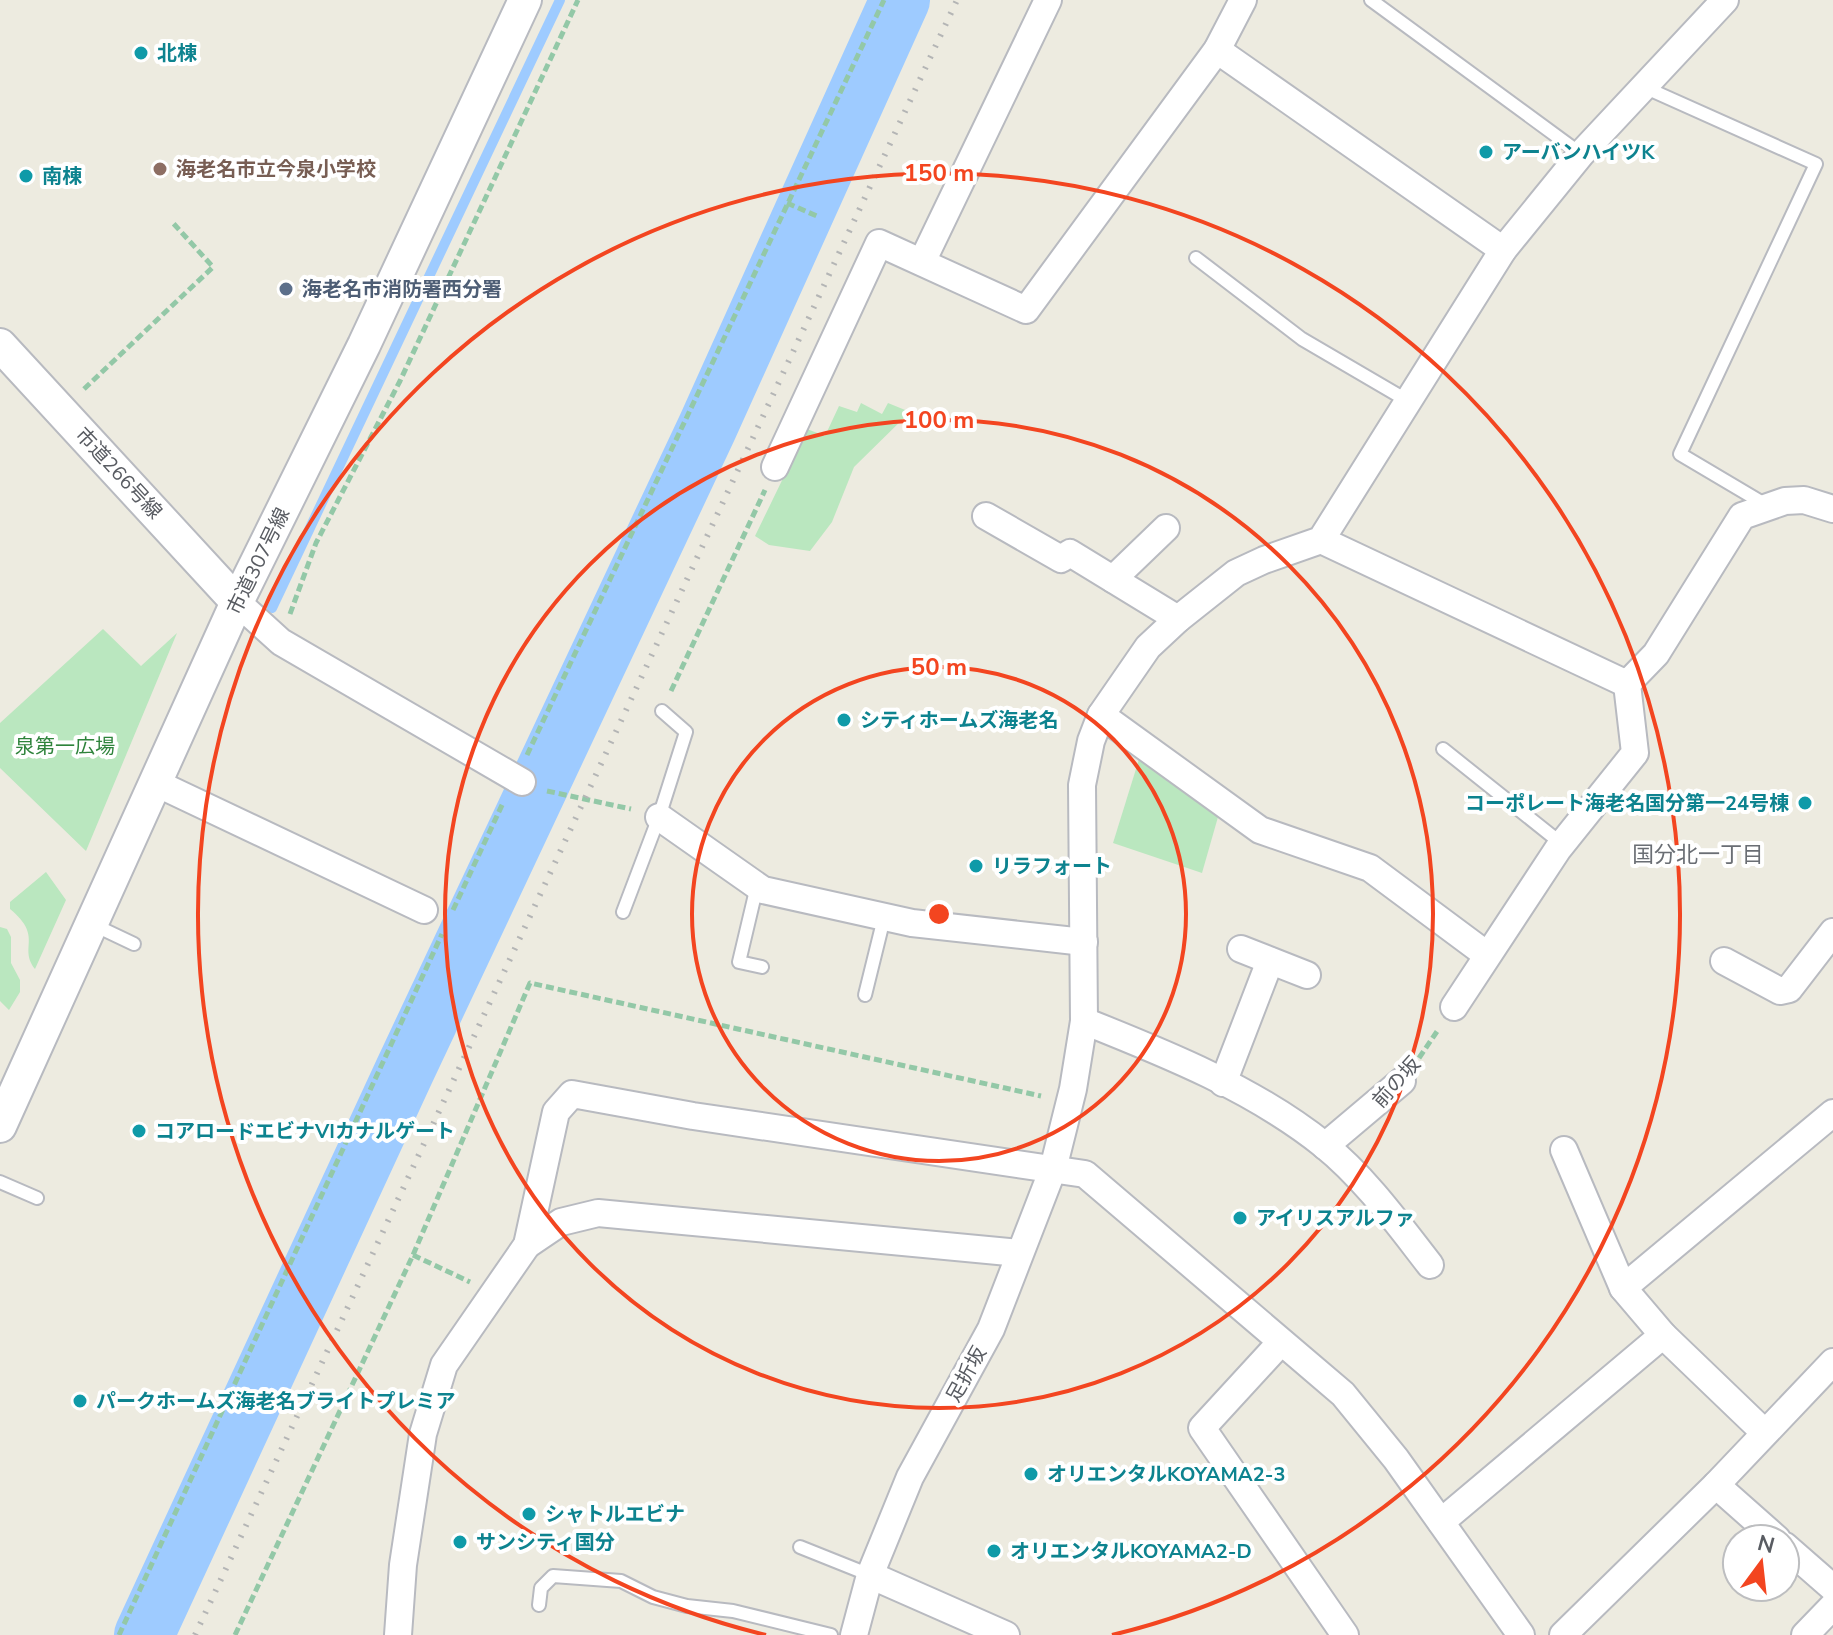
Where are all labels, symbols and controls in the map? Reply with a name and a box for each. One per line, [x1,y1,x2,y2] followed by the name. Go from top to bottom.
[157,40,197,67] place label: 北棟
[132,44,150,62] marker: 北棟
[1502,139,1655,166] place label: アーバンハイツK
[1477,143,1495,161] marker: アーバンハイツK
[176,156,376,183] place label: 海老名市立今泉小学校
[904,157,974,189] text: 150 m
[151,160,169,178] marker: 海老名市立今泉小学校
[42,163,82,190] place label: 南棟
[17,167,35,185] marker: 南棟
[302,276,502,303] place label: 海老名市消防署西分署
[277,280,295,298] marker: 海老名市消防署西分署
[904,404,974,436] text: 100 m
[69,422,168,525] street label: 市道266号線
[221,503,296,619] street label: 市道307号線
[911,651,967,683] text: 50 m
[860,707,1058,734] place label: シティホームズ海老名
[835,711,853,729] marker: シティホームズ海老名
[15,733,115,760] park label: 泉第一広場
[1465,790,1789,817] place label: コーポレート海老名国分第一24号棟
[1796,794,1814,812] marker: コーポレート海老名国分第一24号棟
[1632,840,1764,870] district label: 国分北一丁目
[992,853,1112,880] place label: リラフォート
[967,857,985,875] marker: リラフォート
[925,900,953,928] centre of rings
[1366,1051,1426,1114] street label: 前の坂
[155,1118,455,1145] place label: コアロードエビナVIカナルゲート
[130,1122,148,1140] marker: コアロードエビナVIカナルゲート
[1256,1205,1415,1232] place label: アイリスアルファ
[1231,1209,1249,1227] marker: アイリスアルファ
[940,1341,993,1407] street label: 足折坂
[96,1388,455,1415] place label: パークホームズ海老名ブライトプレミア
[71,1392,89,1410] marker: パークホームズ海老名ブライトプレミア
[1047,1461,1285,1488] place label: オリエンタルKOYAMA2-3
[1022,1465,1040,1483] marker: オリエンタルKOYAMA2-3
[545,1501,685,1528] place label: シャトルエビナ
[520,1505,538,1523] marker: シャトルエビナ
[1721,1523,1801,1603] north arrow
[1754,1528,1778,1561] text: N
[476,1529,615,1556] place label: サンシティ国分
[451,1533,469,1551] marker: サンシティ国分
[1010,1538,1252,1565] place label: オリエンタルKOYAMA2-D
[985,1542,1003,1560] marker: オリエンタルKOYAMA2-D

